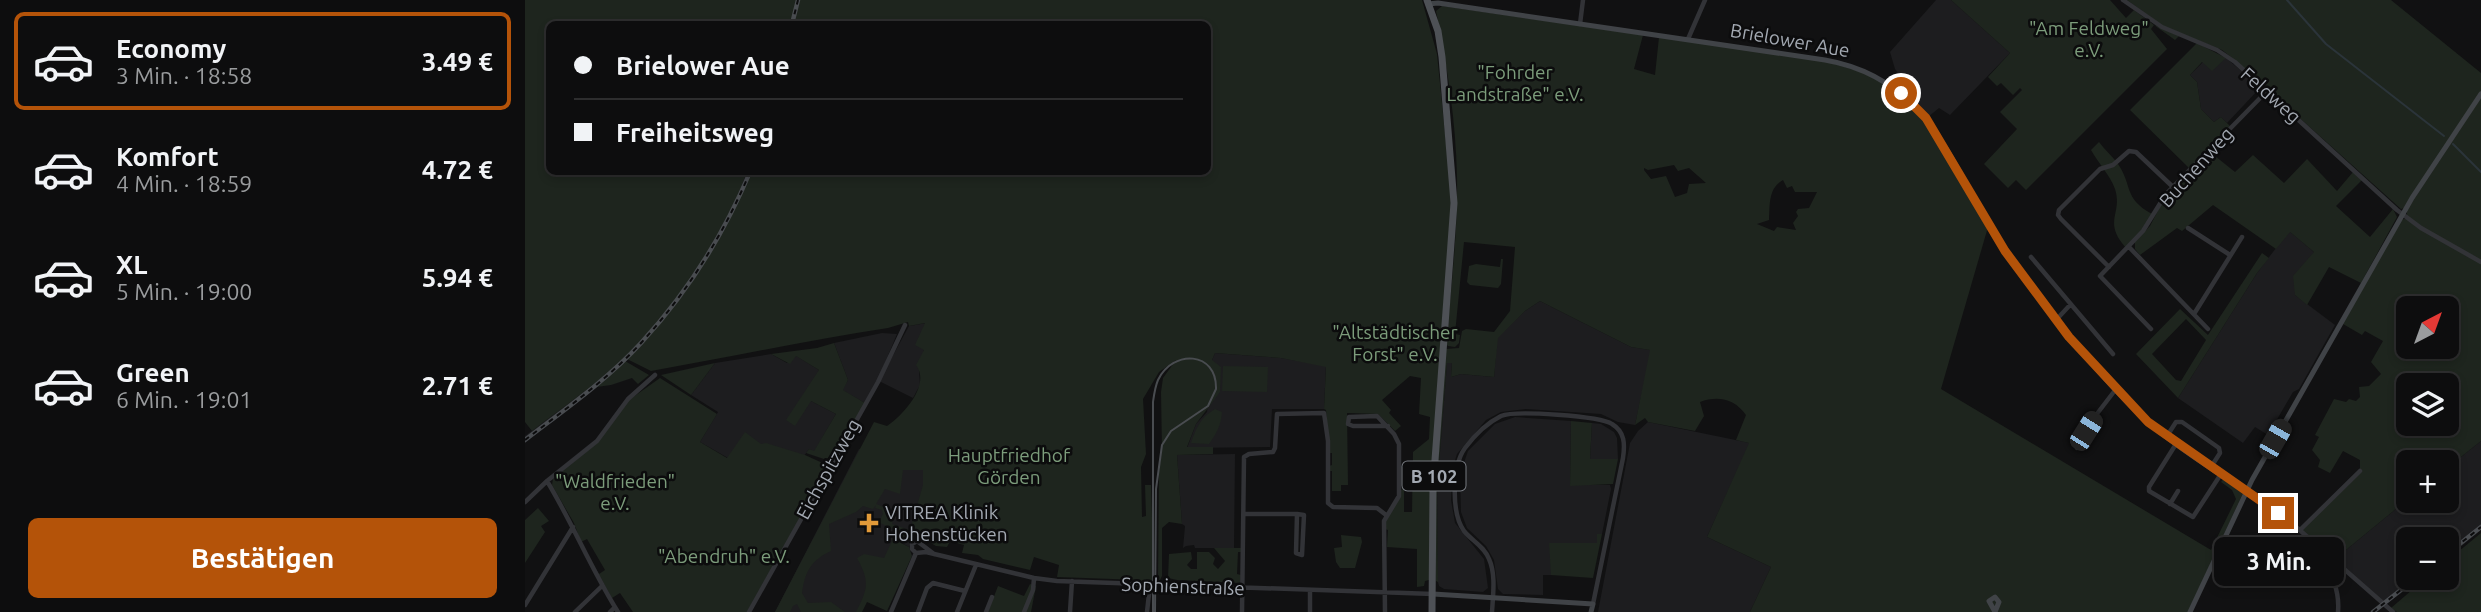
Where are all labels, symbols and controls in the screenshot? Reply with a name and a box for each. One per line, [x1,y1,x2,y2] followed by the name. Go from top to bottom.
[2029,17,2149,61] park label: "Am Feldweg" e.V.
[1729,19,1851,61] street label: Brielower Aue
[32,30,95,93] icon: car
[116,34,226,63] text: Economy
[422,47,493,76] text: 3.49 €
[616,51,790,80] text: Brielower Aue
[1446,61,1584,105] park label: "Fohrder Landstraße" e.V.
[116,63,252,88] text: 3 Min. · 18:58
[2237,63,2305,127] street label: Feldweg
[1885,77,1917,109] route start
[616,118,774,147] text: Freiheitsweg
[2154,122,2238,212] street label: Buchenweg
[32,138,95,201] icon: car
[116,142,219,171] text: Komfort
[422,155,493,184] text: 4.72 €
[116,171,252,196] text: 4 Min. · 18:59
[32,246,95,309] icon: car
[116,250,147,279] text: XL
[422,263,493,292] text: 5.94 €
[116,279,252,304] text: 5 Min. · 19:00
[2396,296,2459,359] north arrow
[2396,296,2459,590] map controls
[1332,321,1458,365] park label: "Altstädtischer Forst" e.V.
[32,354,95,417] icon: car
[116,358,190,387] text: Green
[422,371,493,400] text: 2.71 €
[2396,373,2459,436] button: layers
[116,387,252,412] text: 6 Min. · 19:01
[2066,408,2107,454] car
[791,415,865,523] street label: Eichspitzweg
[2256,416,2295,462] car
[948,444,1071,488] park label: Hauptfriedhof Görden
[2396,450,2459,513] button: +
[1403,462,1465,490] road number: B 102
[555,470,675,514] park label: "Waldfrieden" e.V.
[2262,497,2294,529] route end
[885,501,1008,545] place label: VITREA Klinik Hohenstücken
[859,513,879,533] marker: VITREA Klinik Hohenstücken
[28,518,497,598] button: Bestätigen
[2396,527,2459,590] button: −
[2213,538,2343,586] callout: 3 Min.
[658,545,790,567] park label: "Abendruh" e.V.
[2247,549,2311,574] text: 3 Min.
[1121,573,1245,599] street label: Sophienstraße

